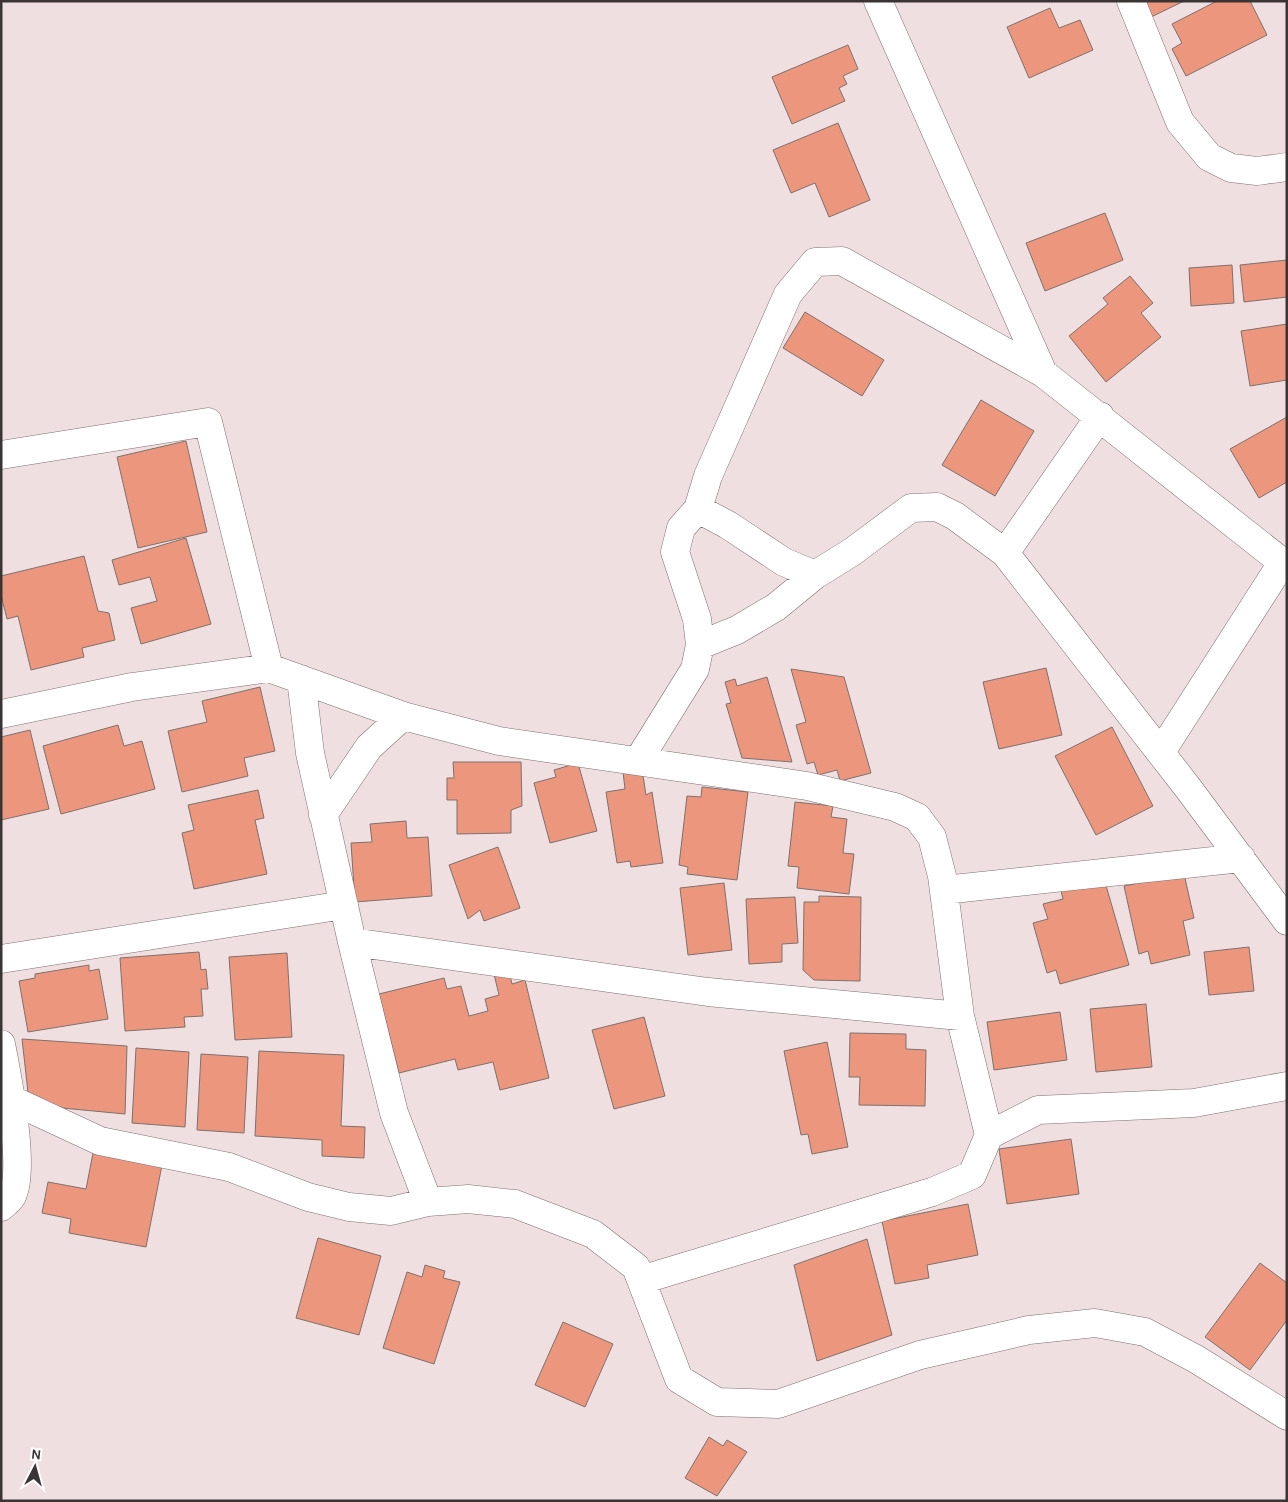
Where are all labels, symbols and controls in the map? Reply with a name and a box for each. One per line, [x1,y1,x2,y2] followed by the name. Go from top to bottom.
[10,1442,60,1492] north arrow
[30,1446,42,1464] text: N

